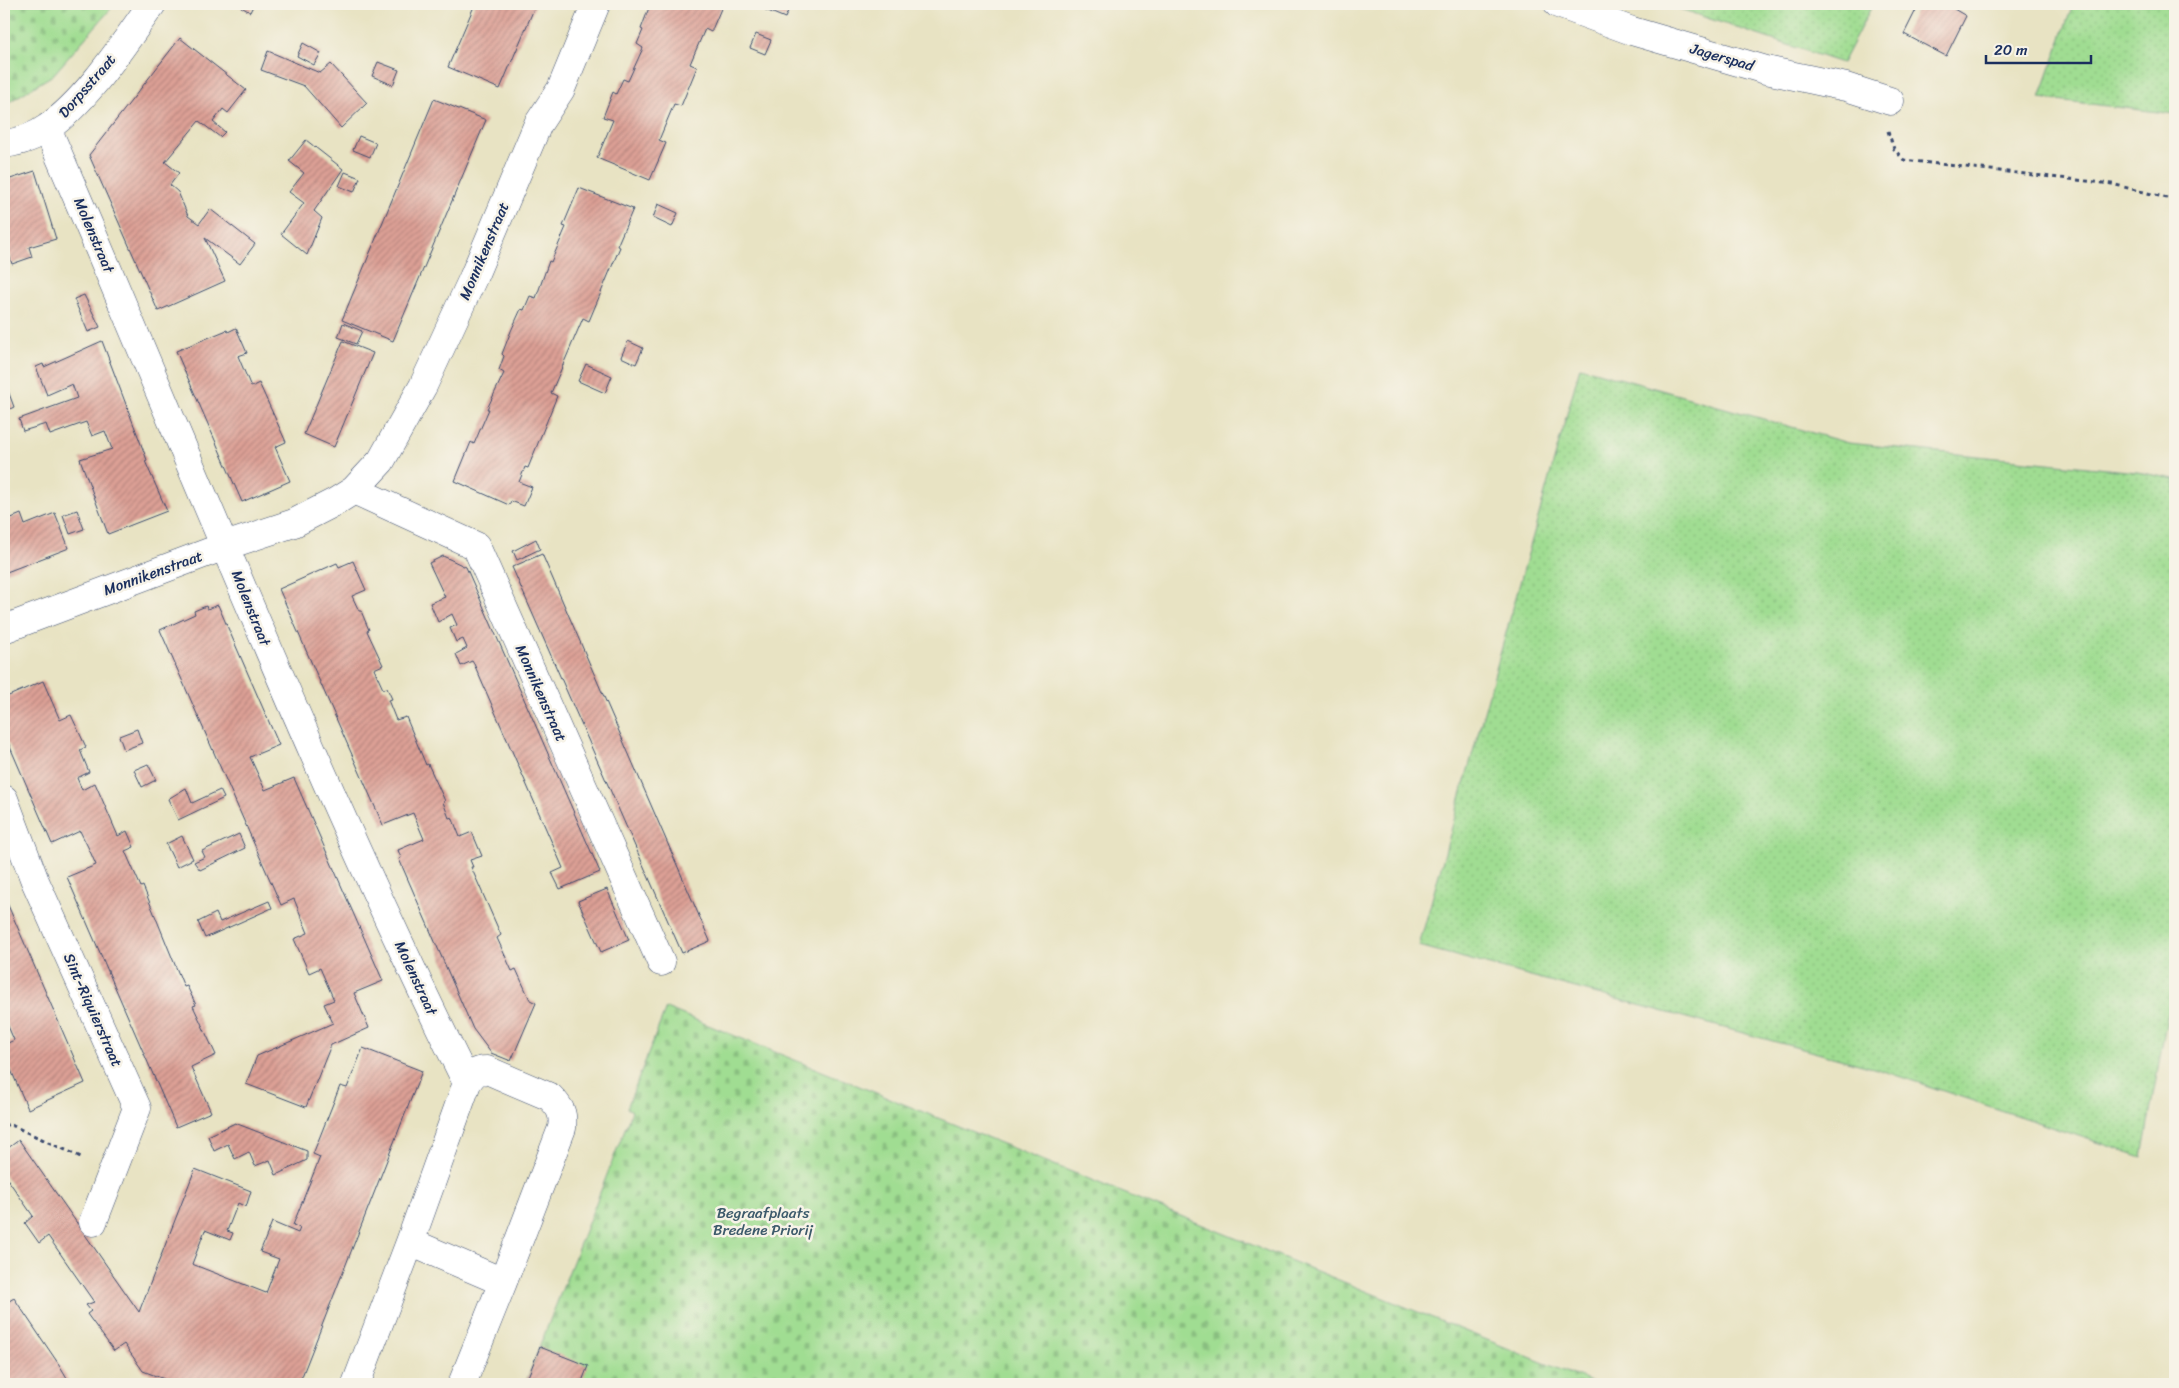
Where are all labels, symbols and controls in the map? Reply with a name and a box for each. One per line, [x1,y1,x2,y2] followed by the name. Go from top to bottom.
[1986,32,2092,64] scale bar
[1686,35,1758,79] street label: Jagerspad
[1994,37,2028,63] text: 20 m
[52,48,123,124] street label: Dorpsstraat
[66,193,122,278] street label: Molenstraat
[452,198,516,304] street label: Monnikenstraat
[100,543,207,603] street label: Monnikenstraat
[224,566,278,651] street label: Molenstraat
[508,640,574,746] street label: Monnikenstraat
[387,936,445,1021] street label: Molenstraat
[56,949,130,1072] street label: Sint-Riquierstraat
[713,1200,814,1243] park label: Begraafplaats Bredene Priorij

